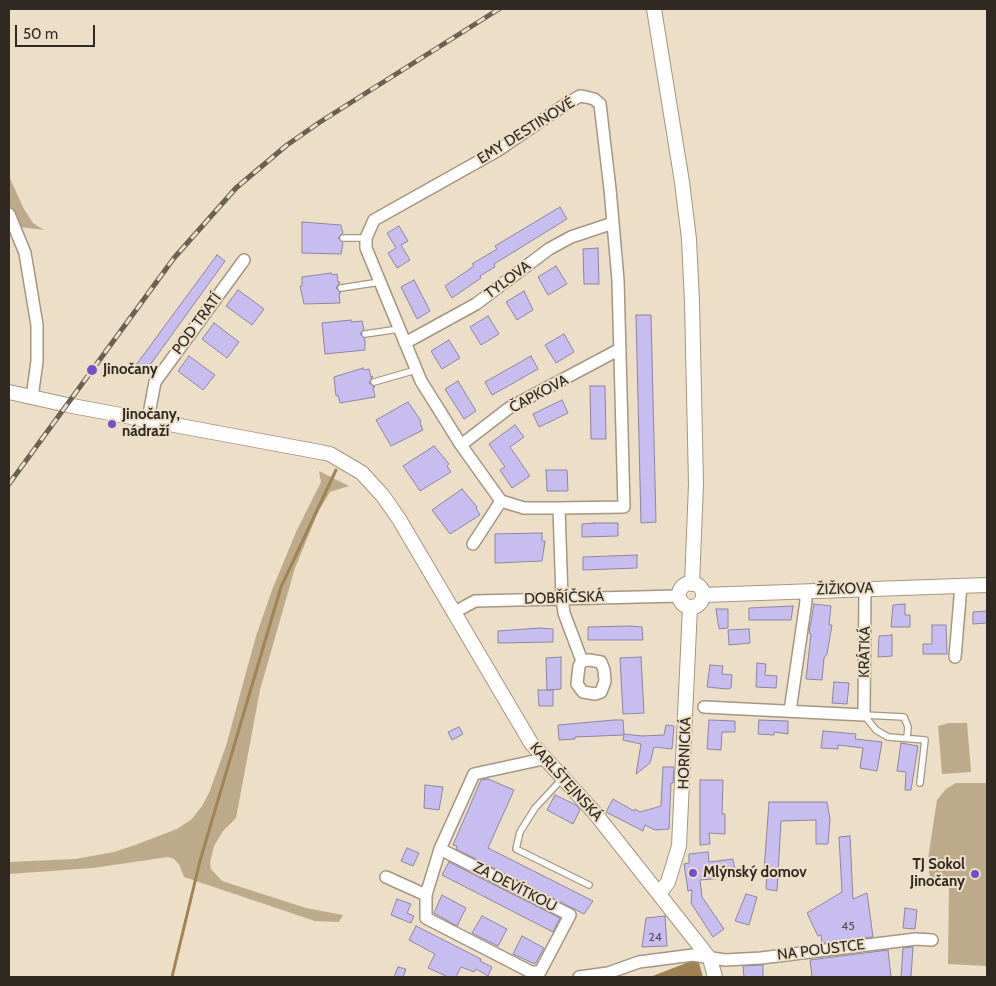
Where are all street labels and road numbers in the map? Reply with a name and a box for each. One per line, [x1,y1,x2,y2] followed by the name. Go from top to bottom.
[474,94,578,168] street label: EMY DESTINOVÉ
[482,257,534,303] street label: TYLOVA
[169,290,225,358] street label: POD TRATÍ
[506,371,572,417] street label: ČAPKOVA
[816,579,874,599] street label: ŽIŽKOVA
[524,588,604,608] street label: DOBŘÍČSKÁ
[856,626,874,678] street label: KRÁTKÁ
[675,716,695,790] street label: HORNICKÁ
[526,739,606,825] street label: KARLŠTEJNSKÁ
[470,858,560,916] street label: ZA DEVÍTKOU
[776,936,866,964] street label: NA POUSTCE

